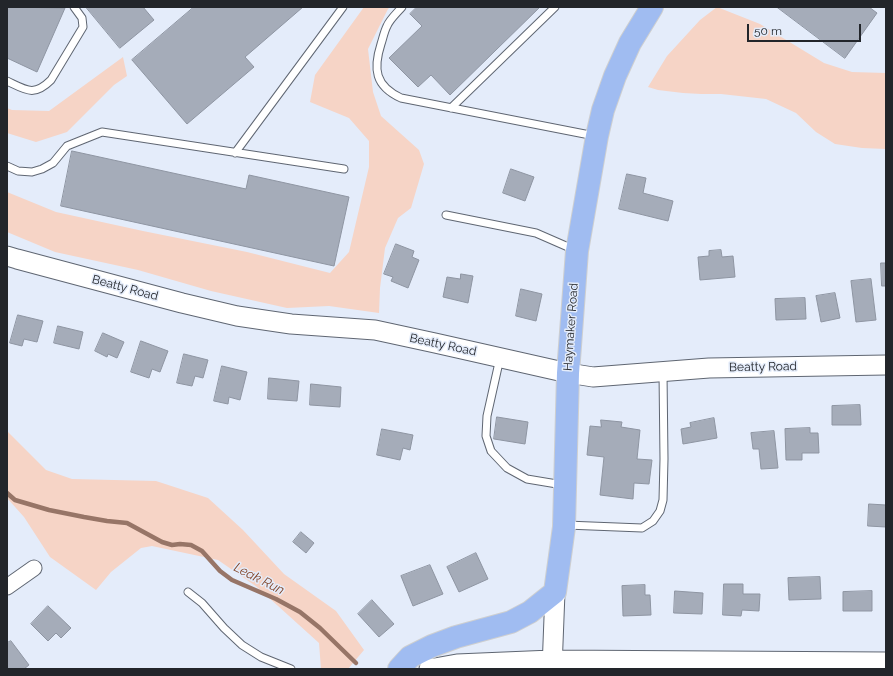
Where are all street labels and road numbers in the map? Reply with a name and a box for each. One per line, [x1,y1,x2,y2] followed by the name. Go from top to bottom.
[90,272,160,304] street label: Beatty Road
[561,282,581,372] street label: Haymaker Road
[408,331,478,359] street label: Beatty Road
[729,359,797,375] street label: Beatty Road

